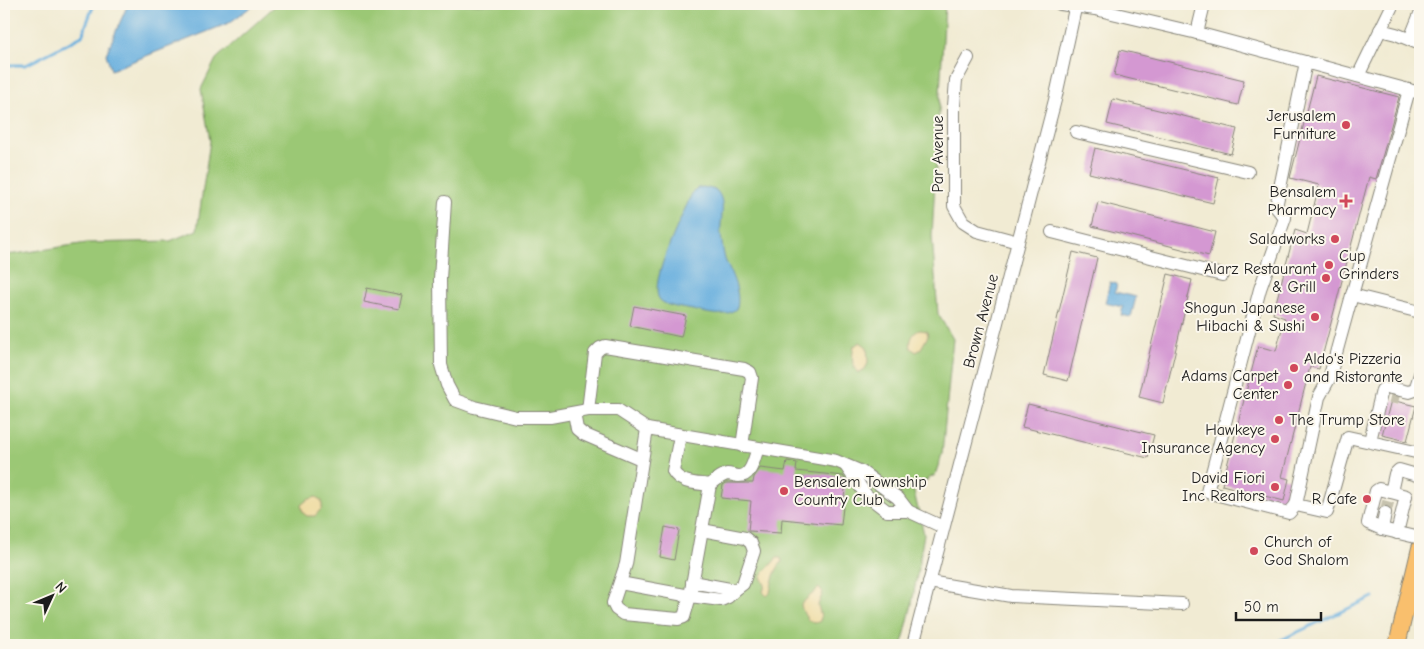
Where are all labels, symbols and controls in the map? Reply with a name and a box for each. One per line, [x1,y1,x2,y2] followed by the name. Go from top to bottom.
[1267,107,1336,143] place label: Jerusalem Furniture
[929,116,947,192] street label: Par Avenue
[1340,119,1352,131] marker: Jerusalem Furniture
[1268,183,1337,219] place label: Bensalem Pharmacy
[1340,195,1352,207] marker: Bensalem Pharmacy
[1249,230,1325,248] place label: Saladworks
[1329,233,1341,245] marker: Saladworks
[1339,247,1399,283] place label: Cup Grinders
[1323,259,1335,271] marker: Cup Grinders
[1204,260,1316,296] place label: Alarz Restaurant & Grill
[960,272,1002,370] street label: Brown Avenue
[1320,272,1332,284] marker: Alarz Restaurant & Grill
[1184,299,1305,335] place label: Shogun Japanese Hibachi & Sushi
[1309,311,1321,323] marker: Shogun Japanese Hibachi & Sushi
[1304,350,1403,386] place label: Aldo's Pizzeria and Ristorante
[1288,362,1300,374] marker: Aldo's Pizzeria and Ristorante
[1181,367,1279,403] place label: Adams Carpet Center
[1282,379,1294,391] marker: Adams Carpet Center
[1289,411,1405,429] place label: The Trump Store
[1273,414,1285,426] marker: The Trump Store
[1141,421,1266,457] place label: Hawkeye Insurance Agency
[1269,433,1281,445] marker: Hawkeye Insurance Agency
[1182,469,1265,505] place label: David Fiori Inc Realtors
[794,473,927,509] place label: Bensalem Township Country Club
[1269,481,1281,493] marker: David Fiori Inc Realtors
[778,485,790,497] marker: Bensalem Township Country Club
[1312,490,1357,508] place label: R Cafe
[1361,493,1373,505] marker: R Cafe
[1264,533,1349,569] place label: Church of God Shalom
[1248,545,1260,557] marker: Church of God Shalom
[28,572,78,622] north arrow
[52,578,70,597] text: N
[1236,589,1322,621] scale bar
[1244,598,1279,616] text: 50 m

